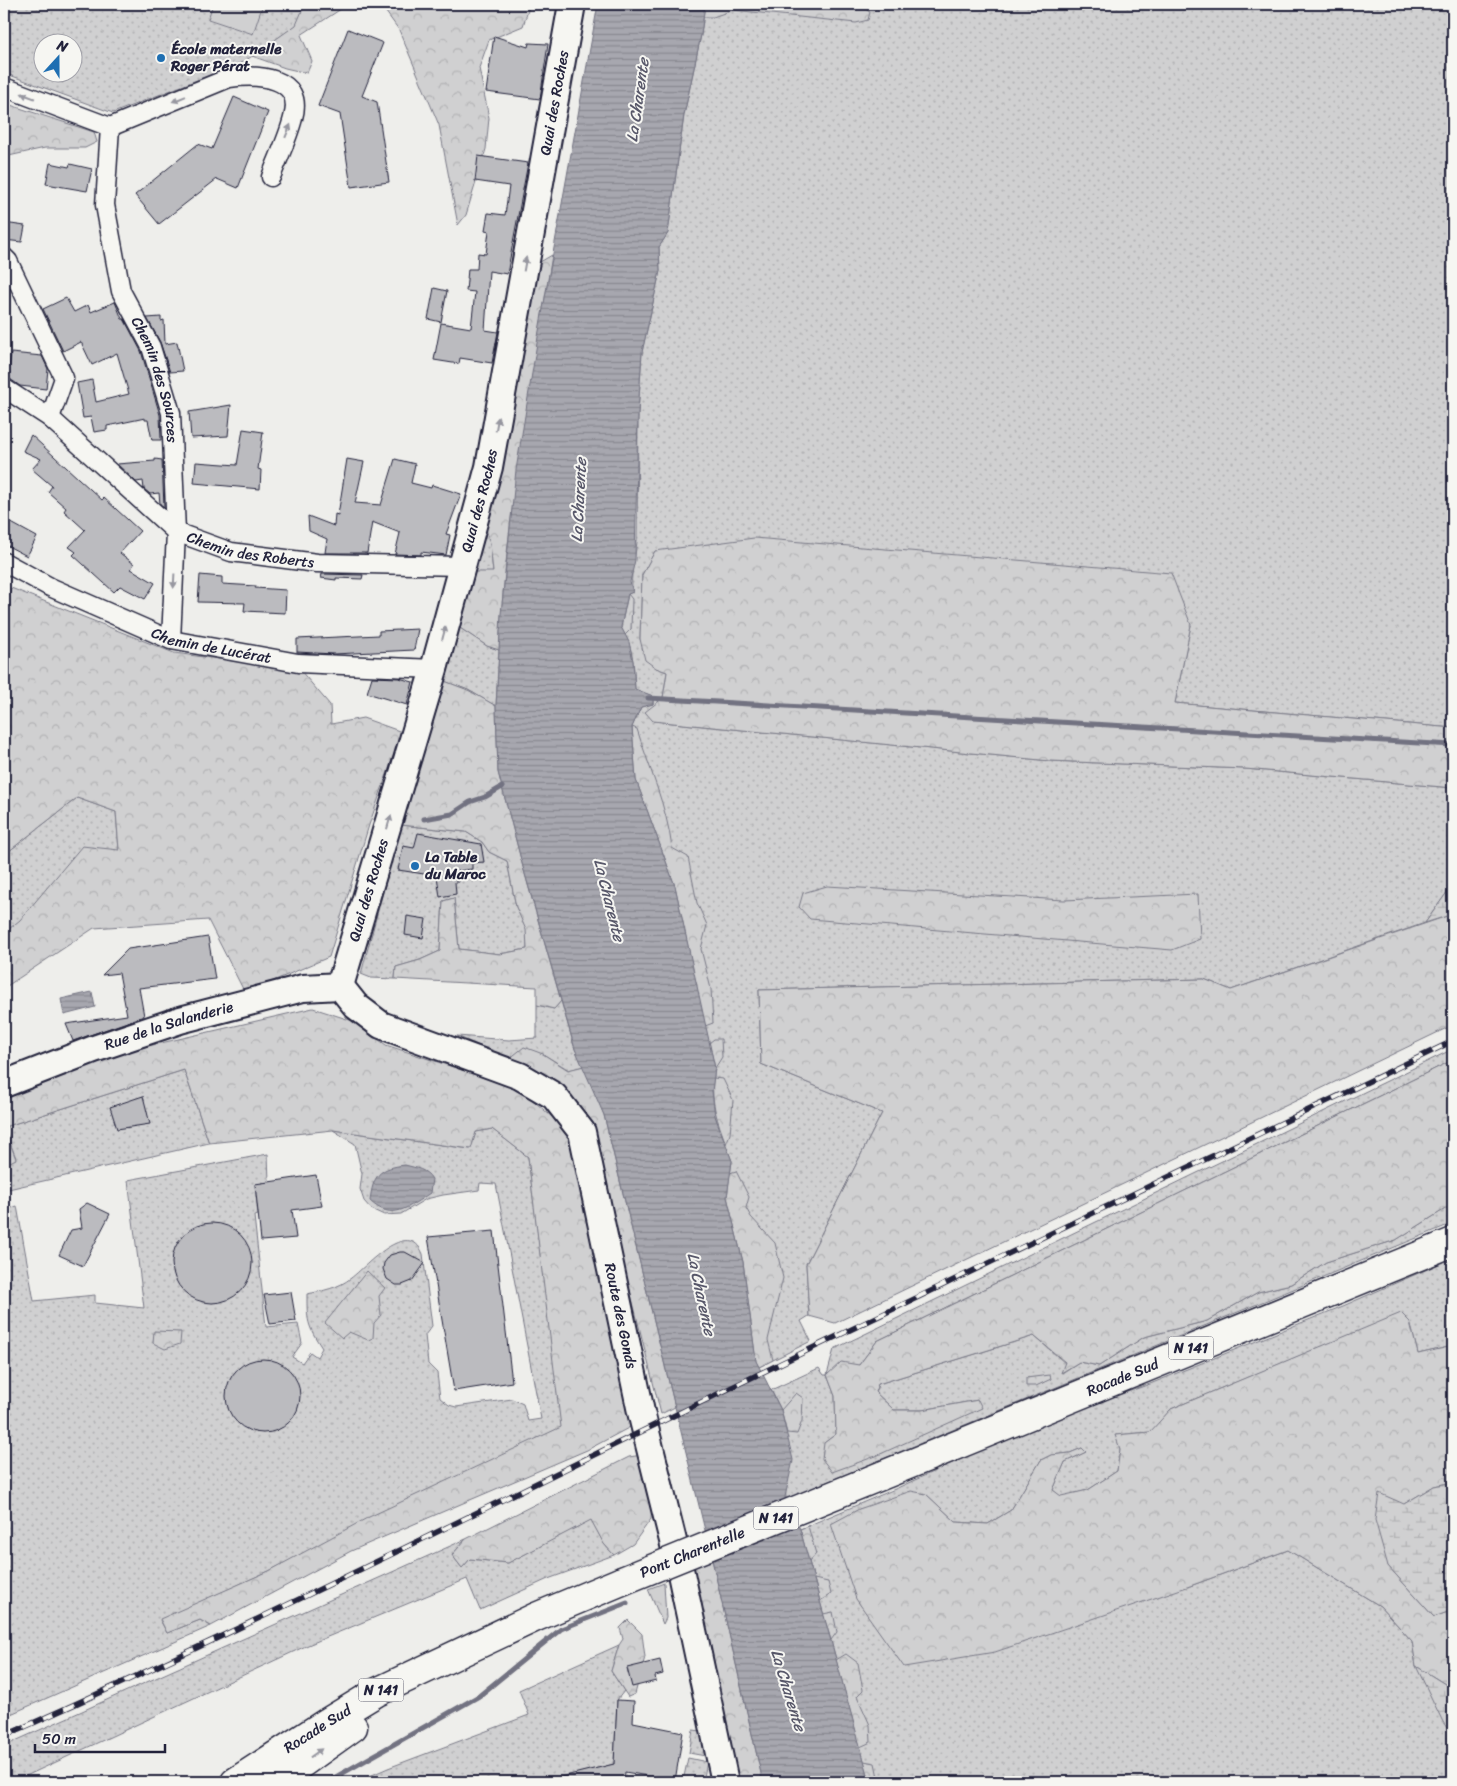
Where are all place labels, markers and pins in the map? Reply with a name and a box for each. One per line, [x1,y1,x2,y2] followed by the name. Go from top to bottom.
[170,36,282,79] place label: École maternelle Roger Pérat
[155,52,167,64] marker: École maternelle Roger Pérat
[425,844,486,887] place label: La Table du Maroc
[409,860,421,872] marker: La Table du Maroc

